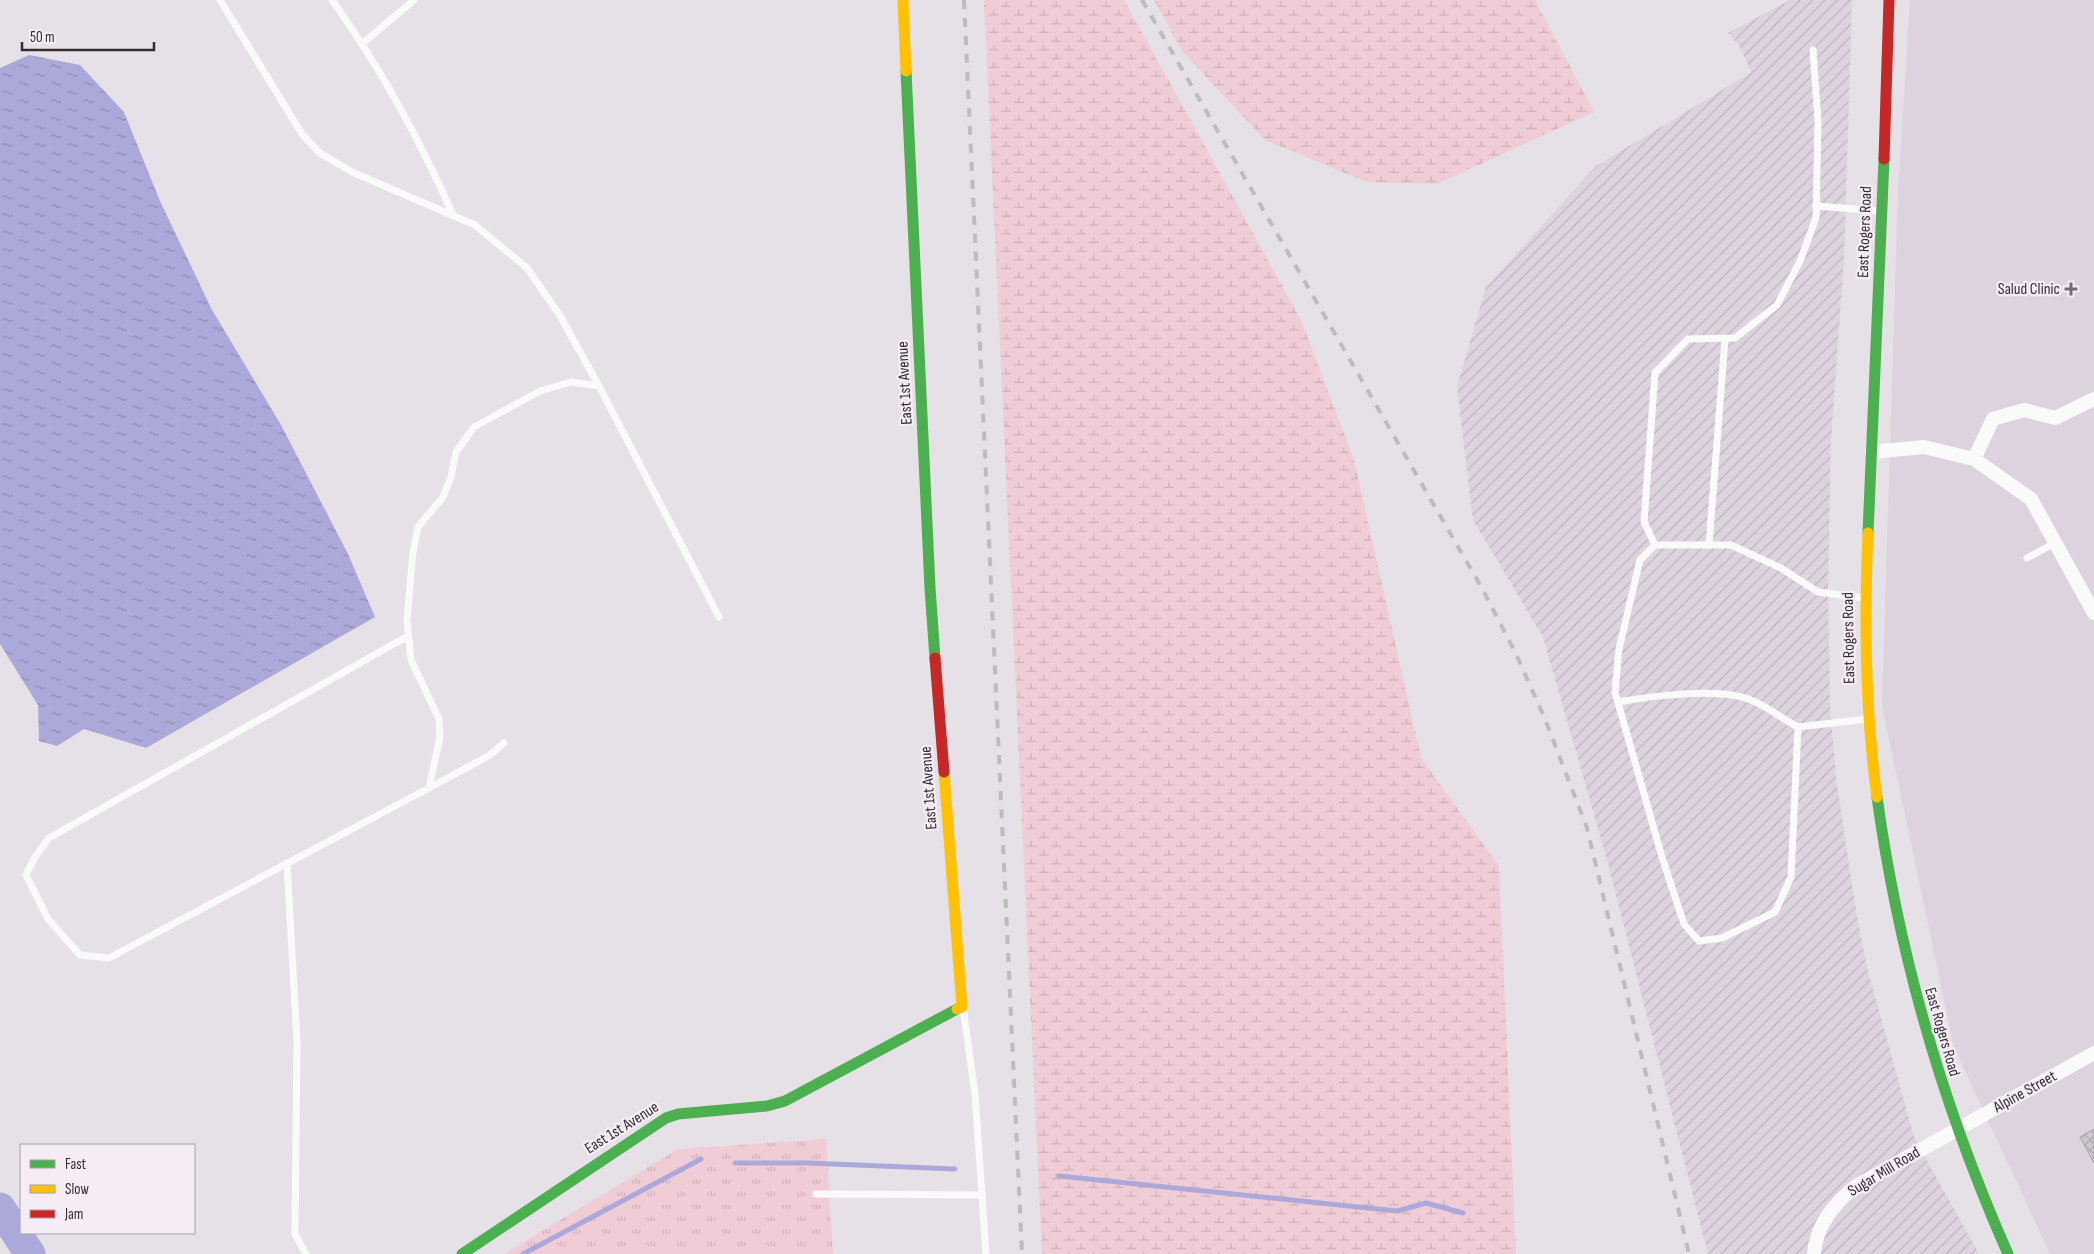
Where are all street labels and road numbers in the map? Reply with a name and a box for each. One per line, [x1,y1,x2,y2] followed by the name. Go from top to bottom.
[1854,186,1876,278] street label: East Rogers Road
[893,341,917,425] street label: East 1st Avenue
[1839,592,1859,684] street label: East Rogers Road
[917,746,941,830] street label: East 1st Avenue
[1920,985,1964,1079] street label: East Rogers Road
[1989,1067,2060,1118] street label: Alpine Street
[582,1098,662,1158] street label: East 1st Avenue
[1845,1143,1923,1201] street label: Sugar Mill Road

